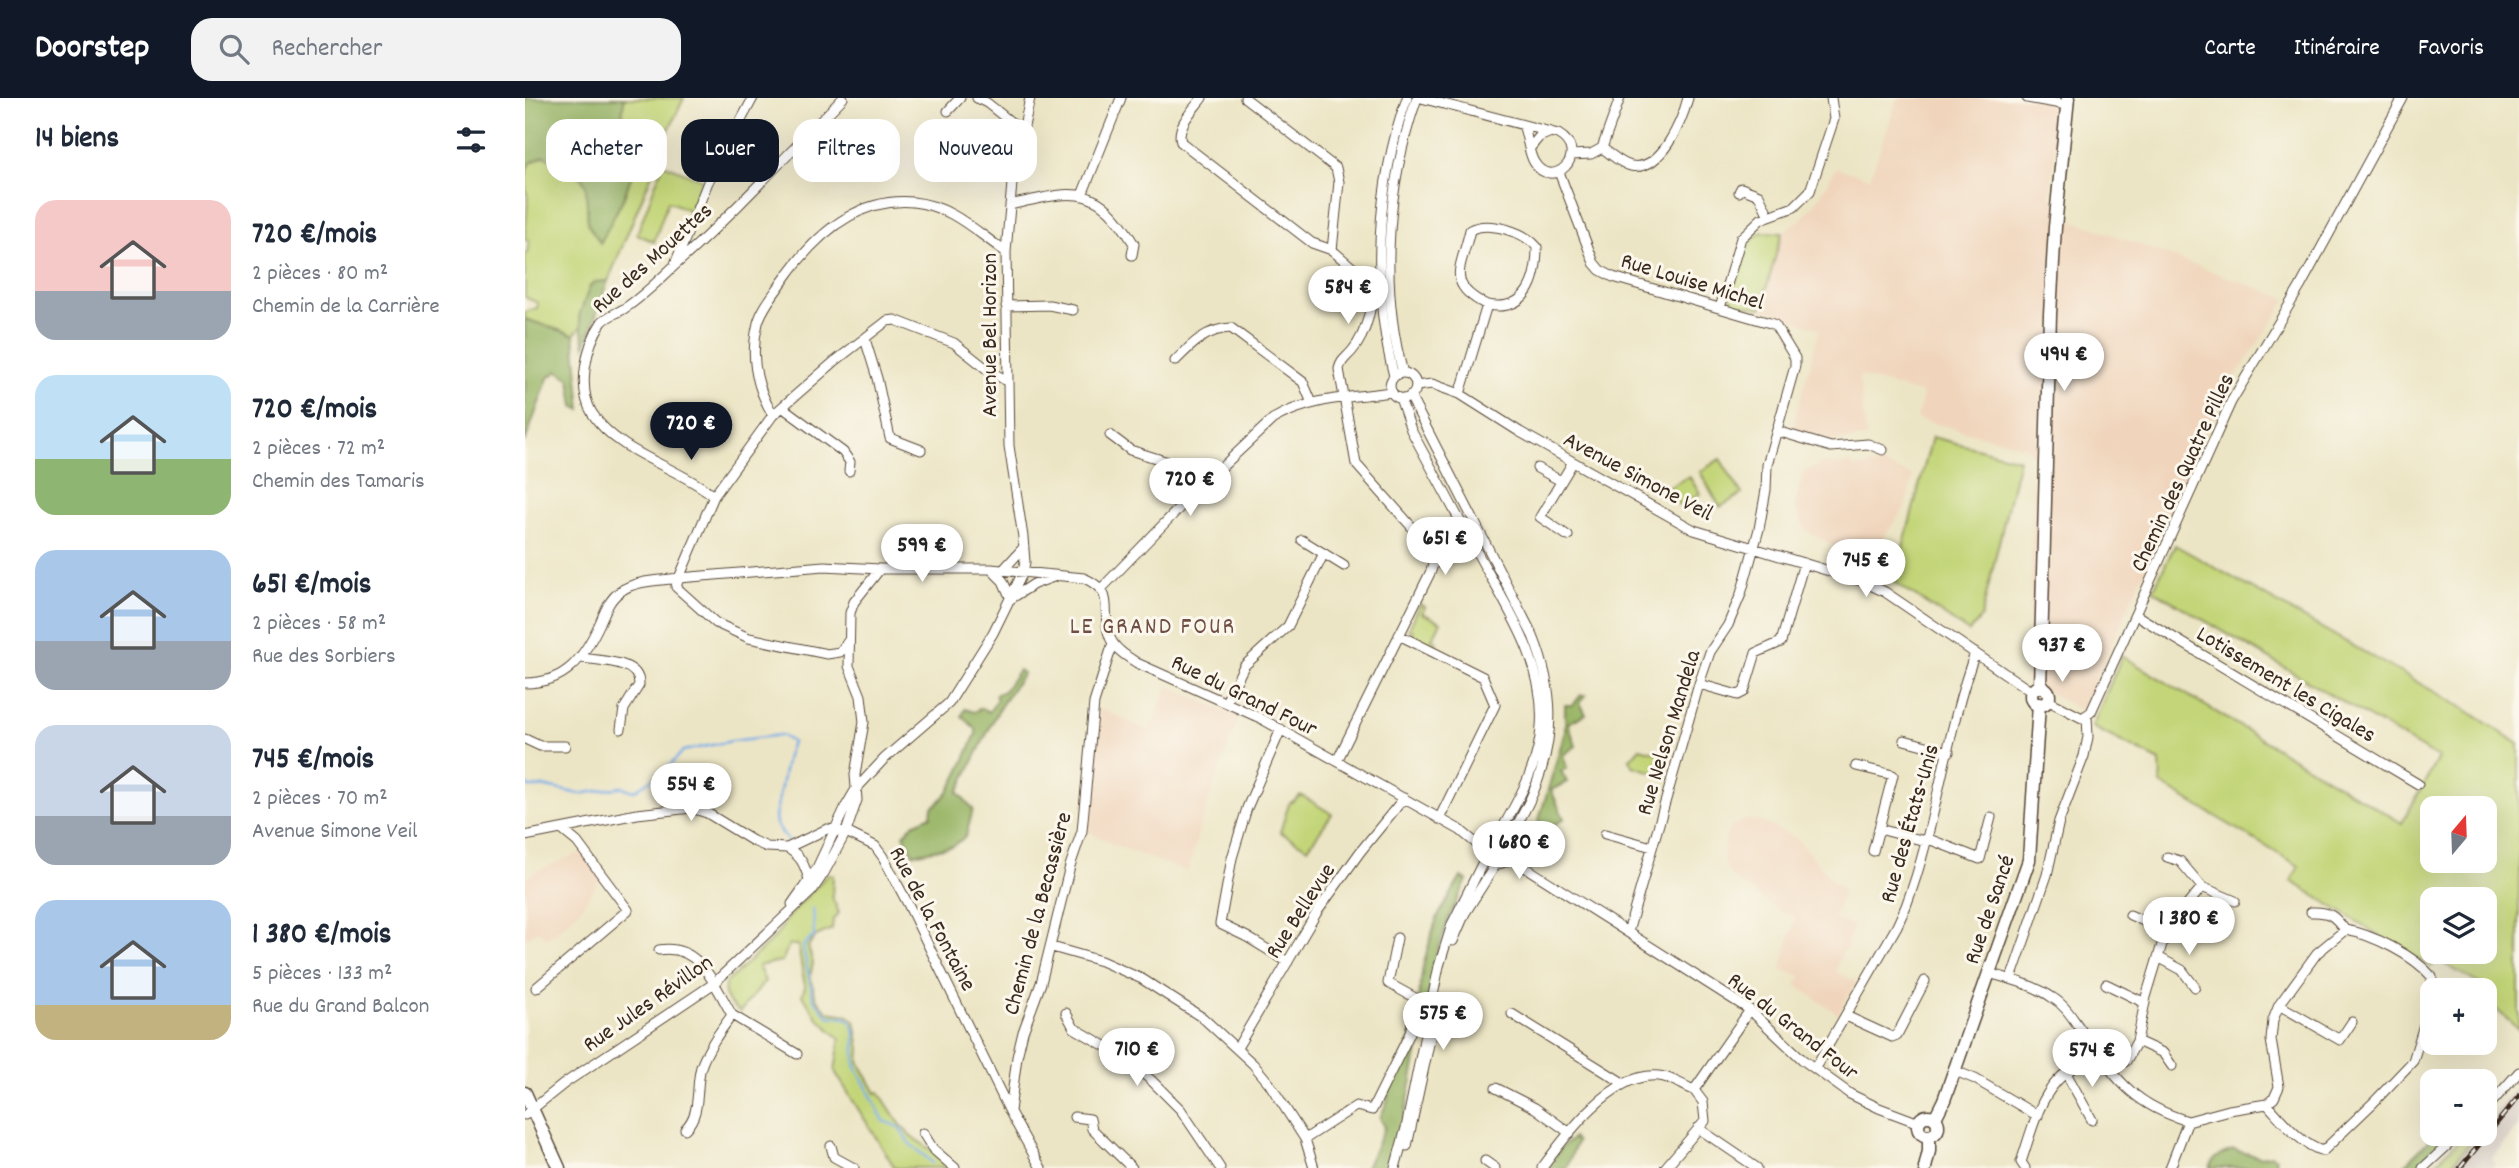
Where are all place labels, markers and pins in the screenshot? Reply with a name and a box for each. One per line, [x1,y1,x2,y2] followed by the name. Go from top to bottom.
[1299,266,1397,326] pin: 584 €
[2015,334,2113,393] pin: 494 €
[642,402,740,462] pin: 720 €
[1141,458,1239,518] pin: 720 €
[1396,518,1494,577] pin: 651 €
[873,524,971,584] pin: 599 €
[1817,540,1915,599] pin: 745 €
[2013,624,2111,684] pin: 937 €
[642,764,740,823] pin: 554 €
[1454,822,1584,881] pin: 1 680 €
[2124,898,2254,957] pin: 1 380 €
[1394,992,1492,1052] pin: 575 €
[1088,1028,1186,1088] pin: 710 €
[2043,1030,2141,1089] pin: 574 €

